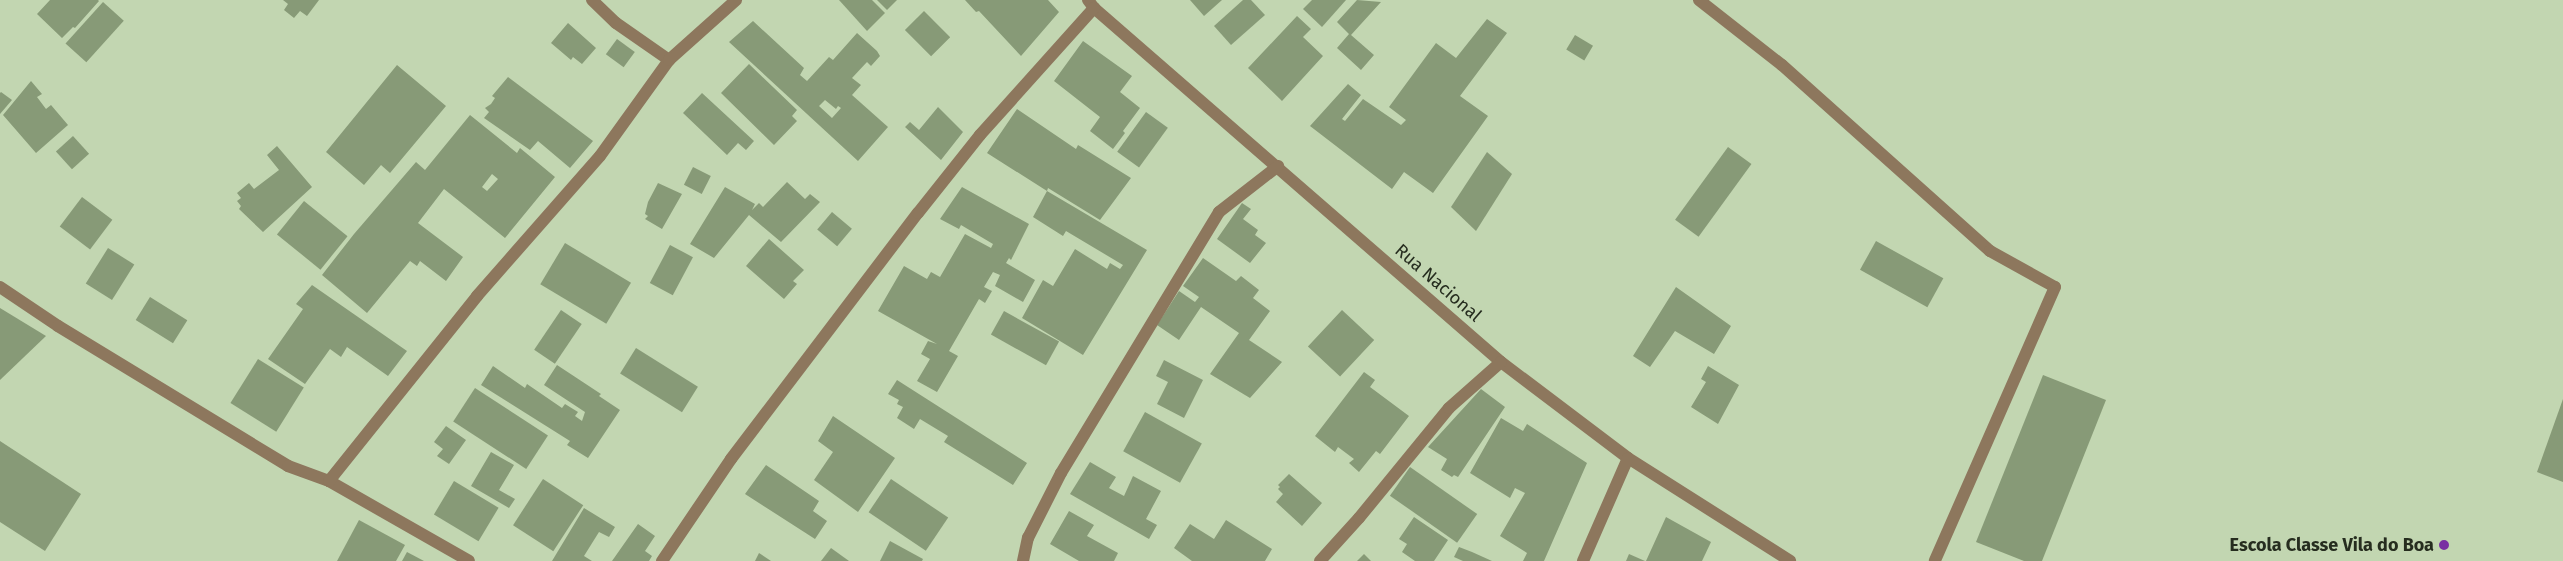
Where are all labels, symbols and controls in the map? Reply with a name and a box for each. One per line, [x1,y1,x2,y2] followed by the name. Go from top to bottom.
[1390,240,1486,326] street label: Rua Nacional
[2230,534,2434,556] place label: Escola Classe Vila do Boa
[2438,539,2450,551] marker: Escola Classe Vila do Boa

